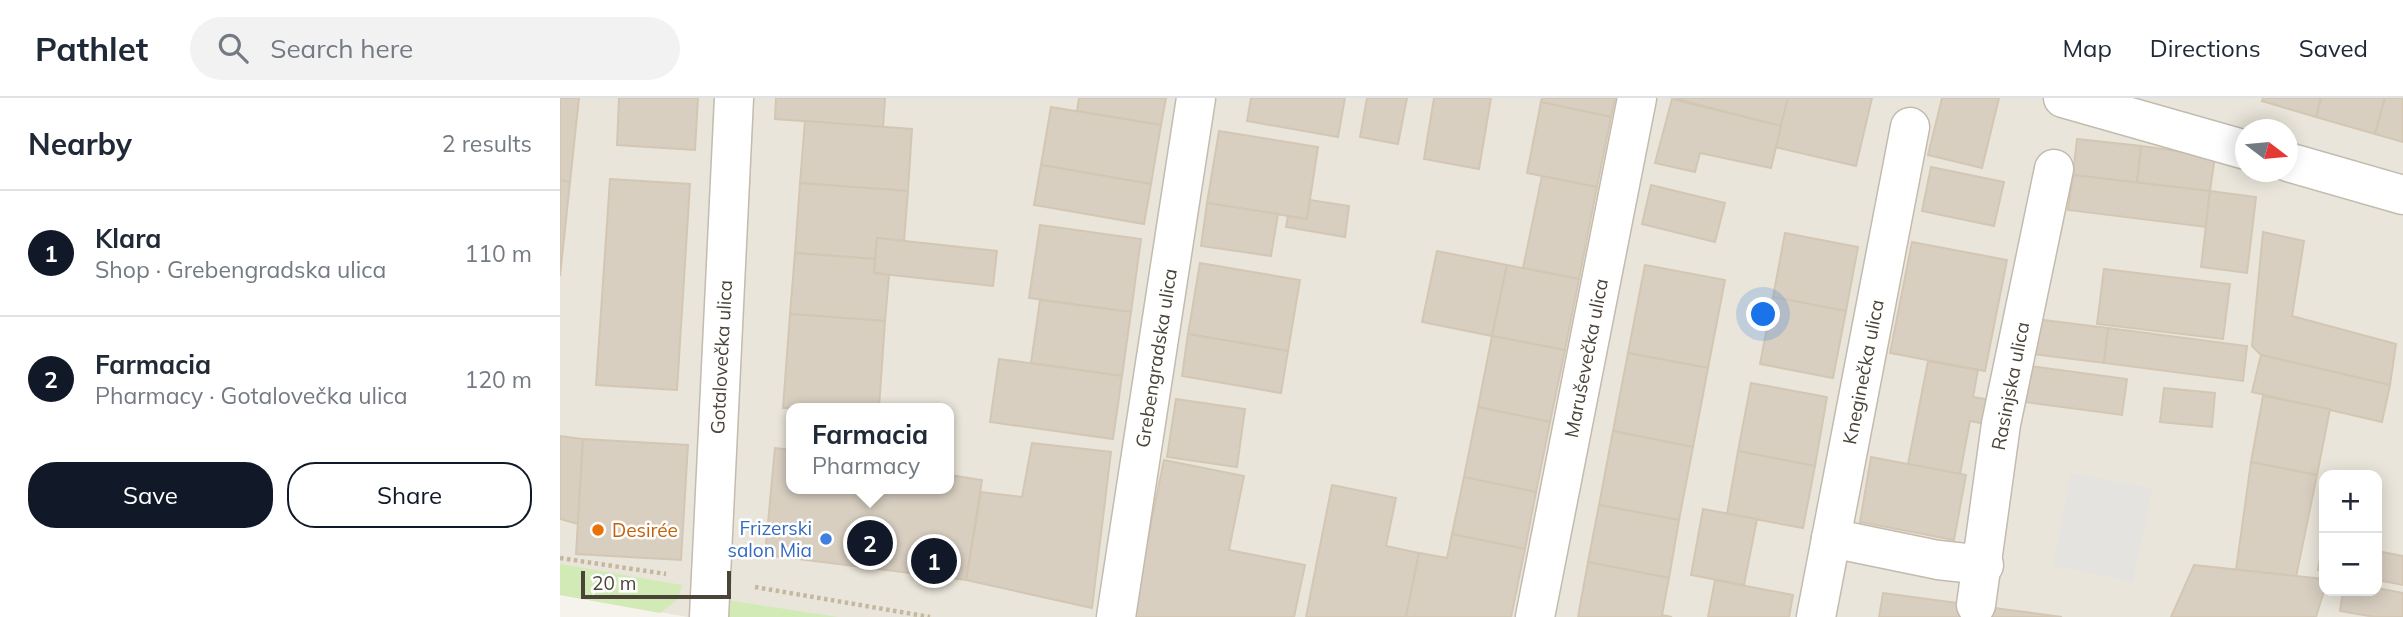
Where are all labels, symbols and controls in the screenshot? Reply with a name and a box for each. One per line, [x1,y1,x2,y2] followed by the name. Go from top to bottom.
[190,17,680,80] search box
[35,28,148,69] text: Pathlet
[214,29,252,67] icon: search
[270,32,413,65] text: Search here
[2062,33,2112,63] text: Map
[2150,33,2261,63] text: Directions
[2299,33,2368,63] text: Saved
[2235,119,2298,182] north arrow
[28,125,132,163] text: Nearby
[442,129,532,158] text: 2 results
[95,222,161,255] text: Klara
[44,239,58,268] text: 1
[464,239,532,268] text: 110 m
[95,255,386,284] text: Shop · Grebengradska ulica
[1130,267,1182,449] street label: Grebengradska ulica
[1559,276,1613,440] street label: Maruševečka ulica
[705,279,737,435] street label: Gotalovečka ulica
[1746,297,1780,331] your location
[1837,297,1889,447] street label: Kneginečka ulica
[1986,320,2034,452] street label: Rasinjska ulica
[95,348,211,381] text: Farmacia
[44,365,58,394] text: 2
[464,365,532,394] text: 120 m
[95,381,408,410] text: Pharmacy · Gotalovečka ulica
[786,403,954,494] popup
[812,418,928,451] text: Farmacia
[812,451,920,480] text: Pharmacy
[28,462,273,528] button: Save
[287,462,532,528] button: Share
[2319,470,2382,596] map controls
[2319,470,2382,533] button: +
[727,516,812,562] place label: Frizerski salon Mia
[847,517,893,569] pin: 2
[612,518,678,542] place label: Desirée
[590,522,606,538] marker: Desirée
[818,531,834,547] marker: Frizerski salon Mia
[2319,533,2382,596] button: −
[911,535,957,587] pin: 1
[581,568,732,600] scale bar
[592,571,636,595] text: 20 m

